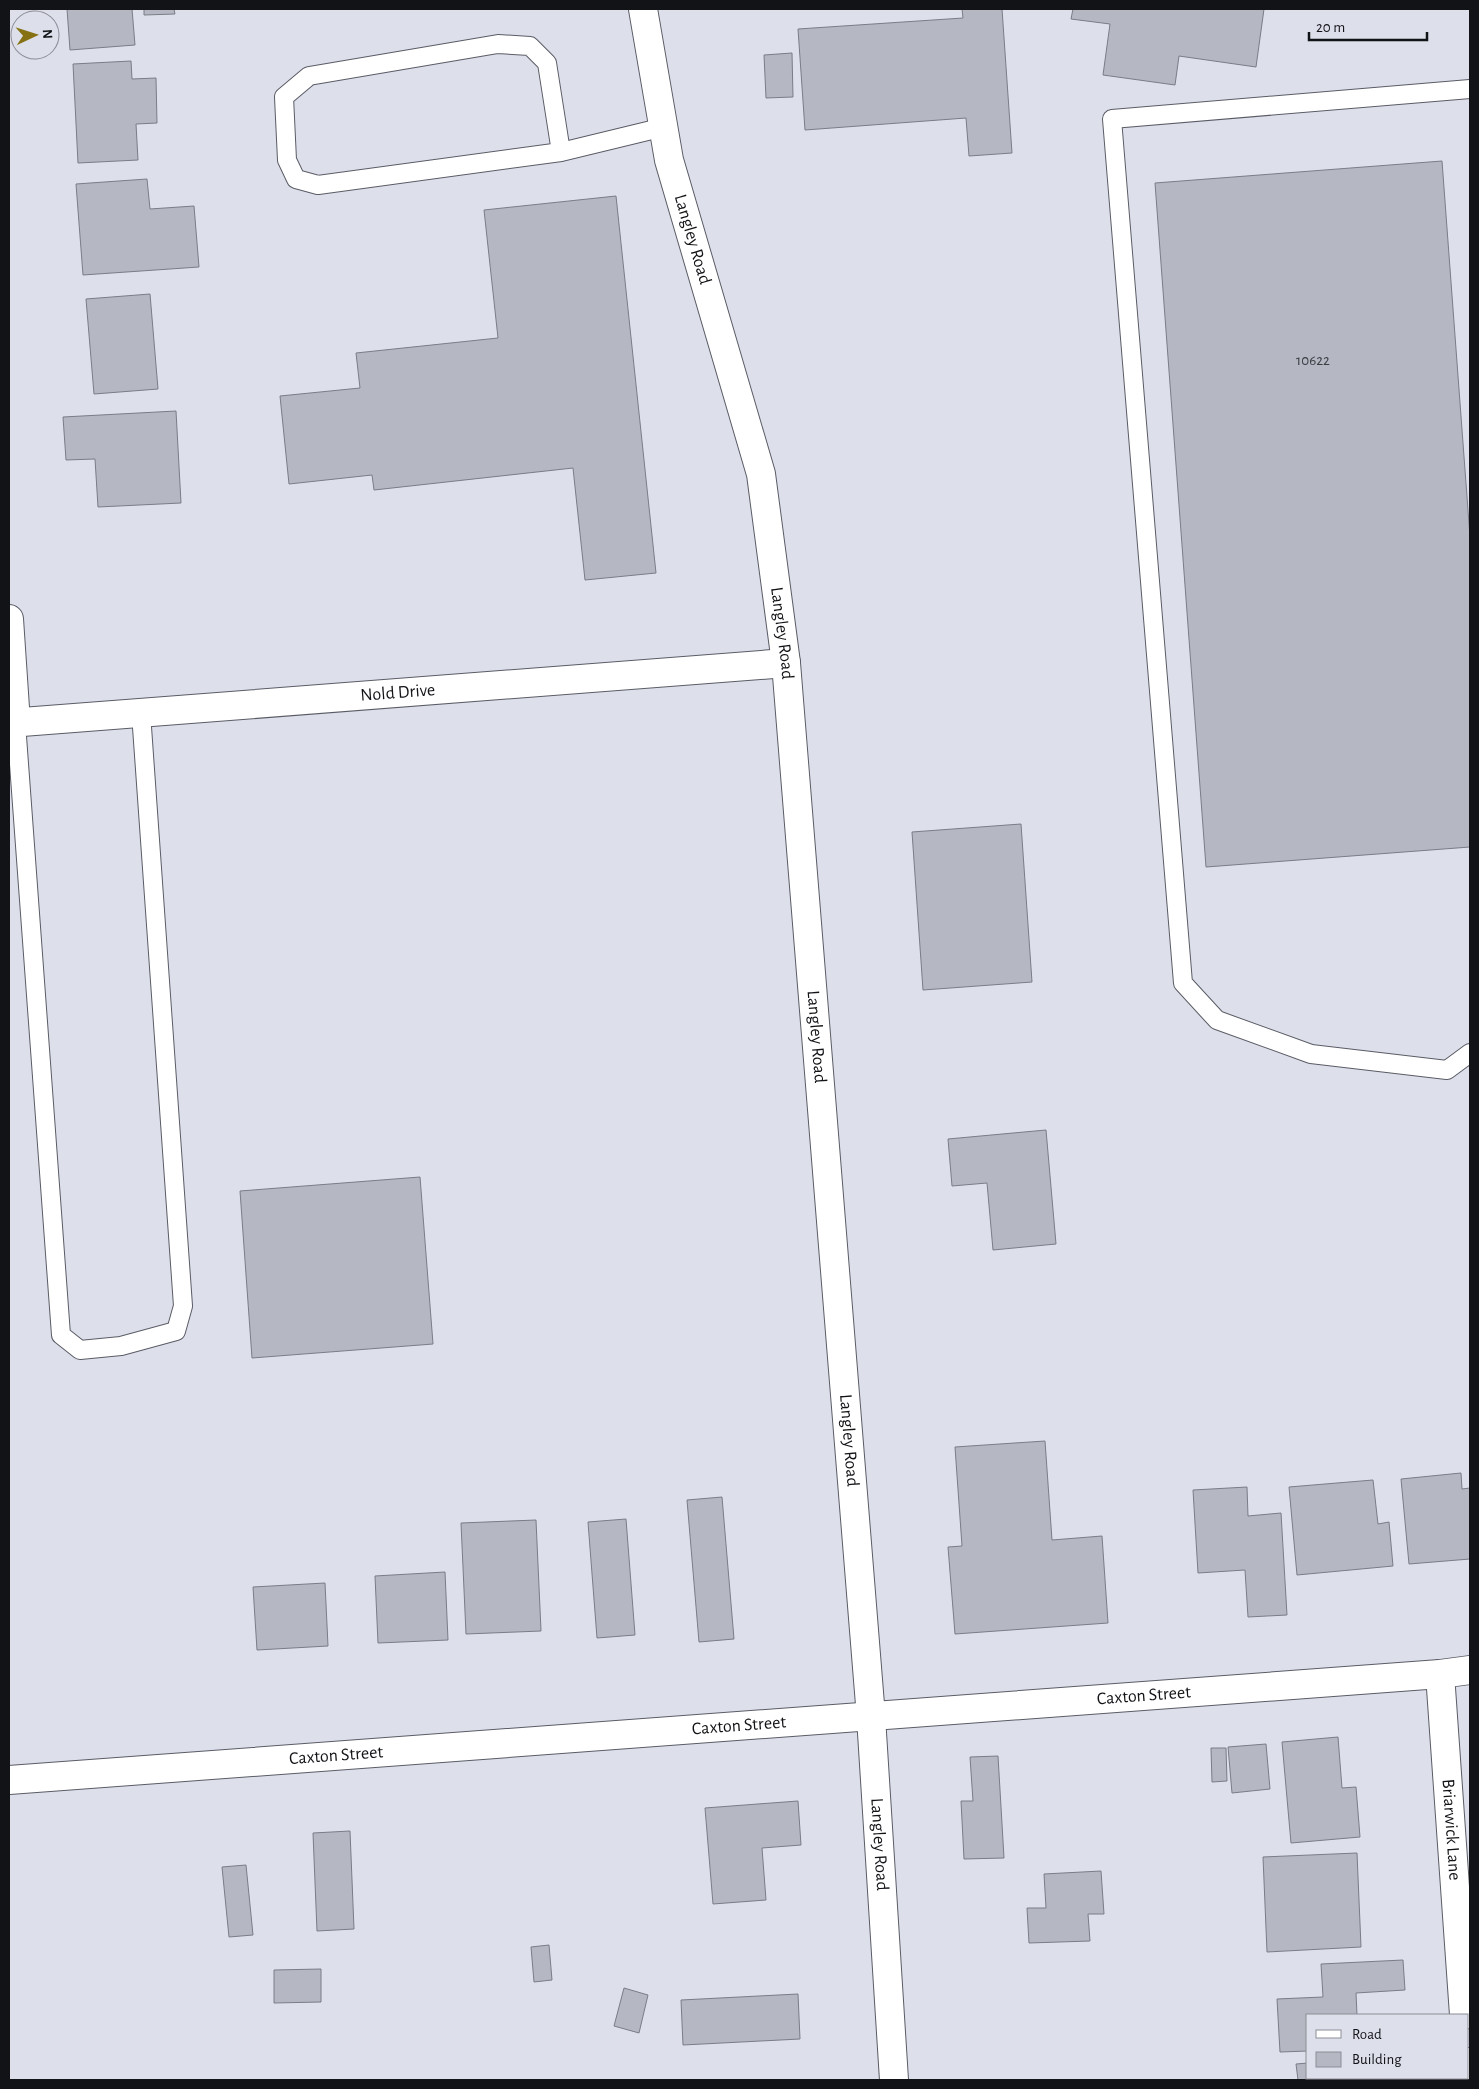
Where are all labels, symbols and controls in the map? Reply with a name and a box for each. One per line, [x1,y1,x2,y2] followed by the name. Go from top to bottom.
[10,10,60,60] north arrow
[1309,10,1426,42] scale bar
[1316,20,1345,35] text: 20 m
[40,29,54,40] text: N
[671,192,714,287] street label: Langley Road
[1296,353,1330,368] house number: 10622
[767,586,796,680] street label: Langley Road
[360,681,436,705] street label: Nold Drive
[803,990,829,1084] street label: Langley Road
[836,1393,861,1487] street label: Langley Road
[1096,1683,1192,1708] street label: Caxton Street
[691,1713,787,1738] street label: Caxton Street
[288,1743,384,1768] street label: Caxton Street
[1438,1778,1464,1881] street label: Briarwick Lane
[867,1797,891,1891] street label: Langley Road
[1306,2014,1469,2079] legend
[1352,2027,1382,2042] text: Road
[1352,2052,1402,2067] text: Building

